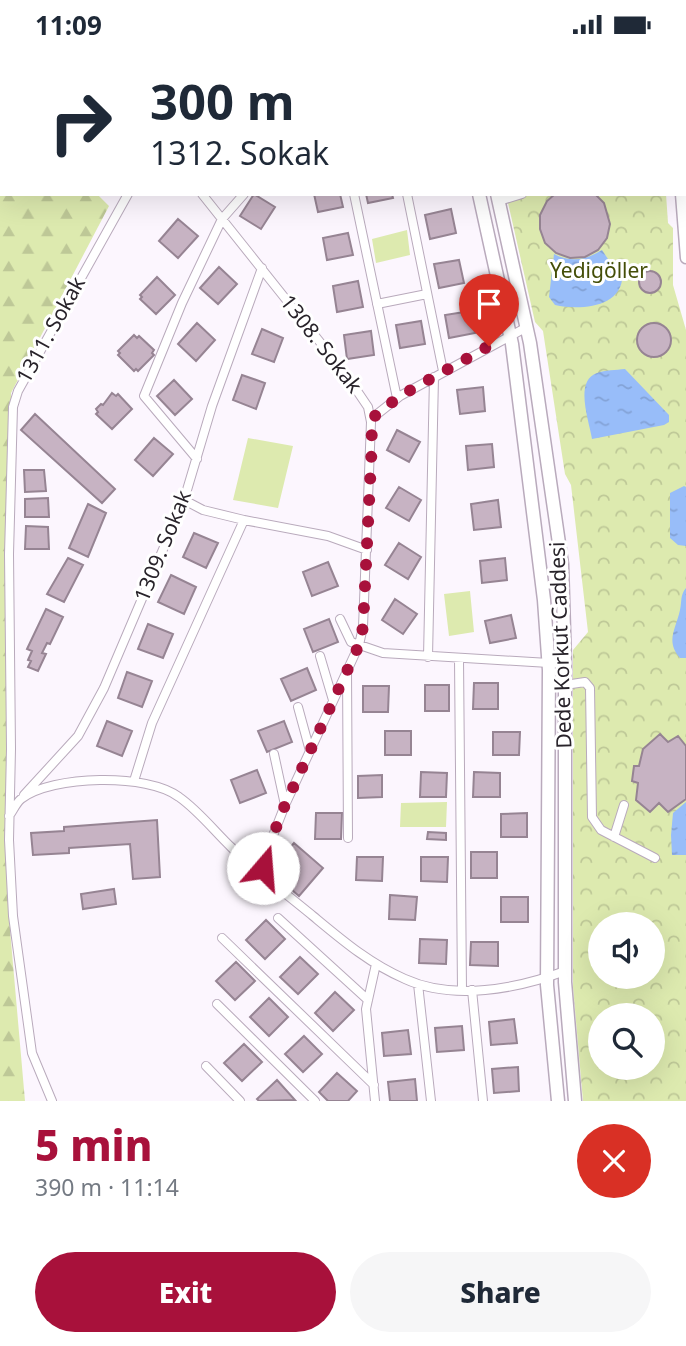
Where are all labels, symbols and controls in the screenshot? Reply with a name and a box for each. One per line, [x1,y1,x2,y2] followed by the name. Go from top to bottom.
[35,7,102,43] text: 11:09
[150,68,295,134] text: 300 m
[35,77,126,168] icon: right
[150,131,329,174] text: 1312. Sokak
[550,256,648,284] park label: Yedigöller
[9,271,91,388] street label: 1311. Sokak
[459,274,519,346] pin
[470,285,508,323] icon: arrive
[275,288,369,399] street label: 1308. Sokak
[127,485,197,605] street label: 1309. Sokak
[542,541,578,749] street label: Dede Korkut Caddesi
[226,831,300,905] position arrow
[588,912,665,1080] map controls
[588,912,665,989] button: sound
[588,1003,665,1080] button: search
[35,1116,152,1173] text: 5 min
[577,1124,651,1198] button: close
[35,1171,179,1203] text: 390 m · 11:14
[35,1252,336,1332] button: Exit
[350,1252,651,1332] button: Share

